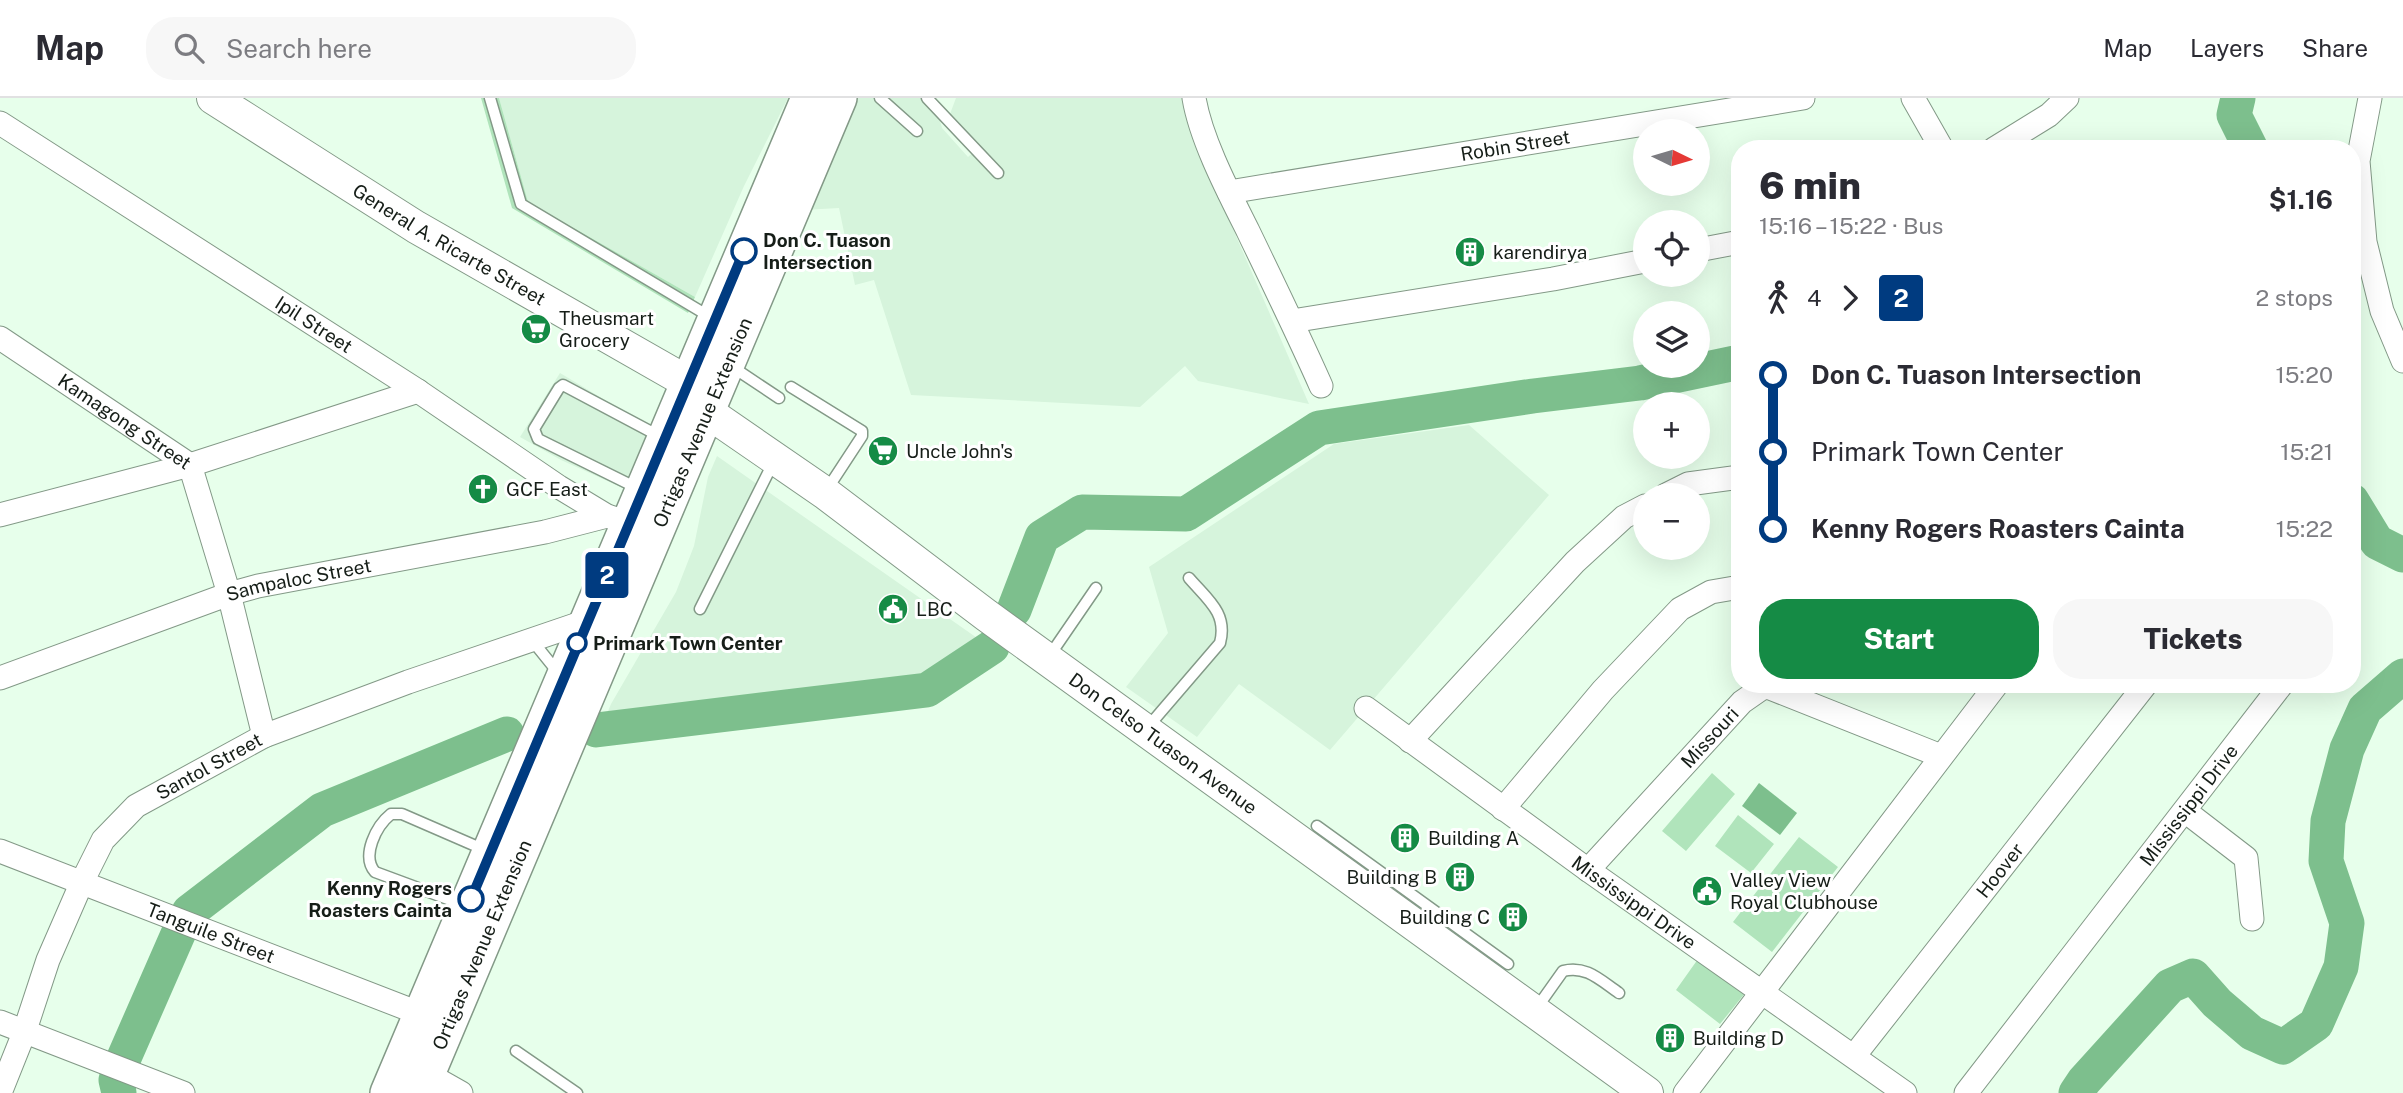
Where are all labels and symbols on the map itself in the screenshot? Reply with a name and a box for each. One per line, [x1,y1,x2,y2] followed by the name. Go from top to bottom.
[1633,119,1710,196] north arrow
[1459,125,1572,165] street label: Robin Street
[349,179,550,310] street label: General A. Ricarte Street
[763,229,891,273] place label: Don C. Tuason Intersection
[1453,235,1487,269] building icon: karendirya
[731,238,757,264] marker: Don C. Tuason Intersection
[1493,241,1587,263] place label: karendirya
[271,291,357,357] street label: Ipil Street
[559,307,654,351] place label: Theusmart Grocery
[519,312,553,346] supermarket icon: Theusmart Grocery
[648,314,756,531] street label: Ortigas Avenue Extension
[54,369,195,474] street label: Kamagong Street
[866,434,900,468] supermarket icon: Uncle John's
[906,440,1013,462] place label: Uncle John's
[466,472,500,506] church icon: GCF East
[506,478,588,500] place label: GCF East
[584,552,630,598] line badge: 2
[223,554,373,605] street label: Sampaloc Street
[876,592,910,626] public building icon: LBC
[916,598,953,620] place label: LBC
[593,632,783,654] place label: Primark Town Center
[567,633,587,653] marker: Primark Town Center
[1065,668,1262,819] street label: Don Celso Tuason Avenue
[1676,702,1743,772] street label: Missouri
[152,728,266,804] street label: Santol Street
[2135,740,2242,870] street label: Mississippi Drive
[1388,821,1422,855] building icon: Building A
[1428,827,1519,849] place label: Building A
[428,836,536,1053] street label: Ortigas Avenue Extension
[1972,839,2028,902] street label: Hoover
[1568,851,1700,954] street label: Mississippi Drive
[1443,860,1477,894] building icon: Building B
[1347,866,1437,888] place label: Building B
[1730,869,1878,913] place label: Valley View Royal Clubhouse
[1690,874,1724,908] public building icon: Valley View Royal Clubhouse
[308,877,452,921] place label: Kenny Rogers Roasters Cainta
[458,886,484,912] marker: Kenny Rogers Roasters Cainta
[144,898,278,967] street label: Tanguile Street
[1496,900,1530,934] building icon: Building C
[1399,906,1490,928] place label: Building C
[1653,1021,1687,1055] building icon: Building D
[1693,1027,1784,1049] place label: Building D

